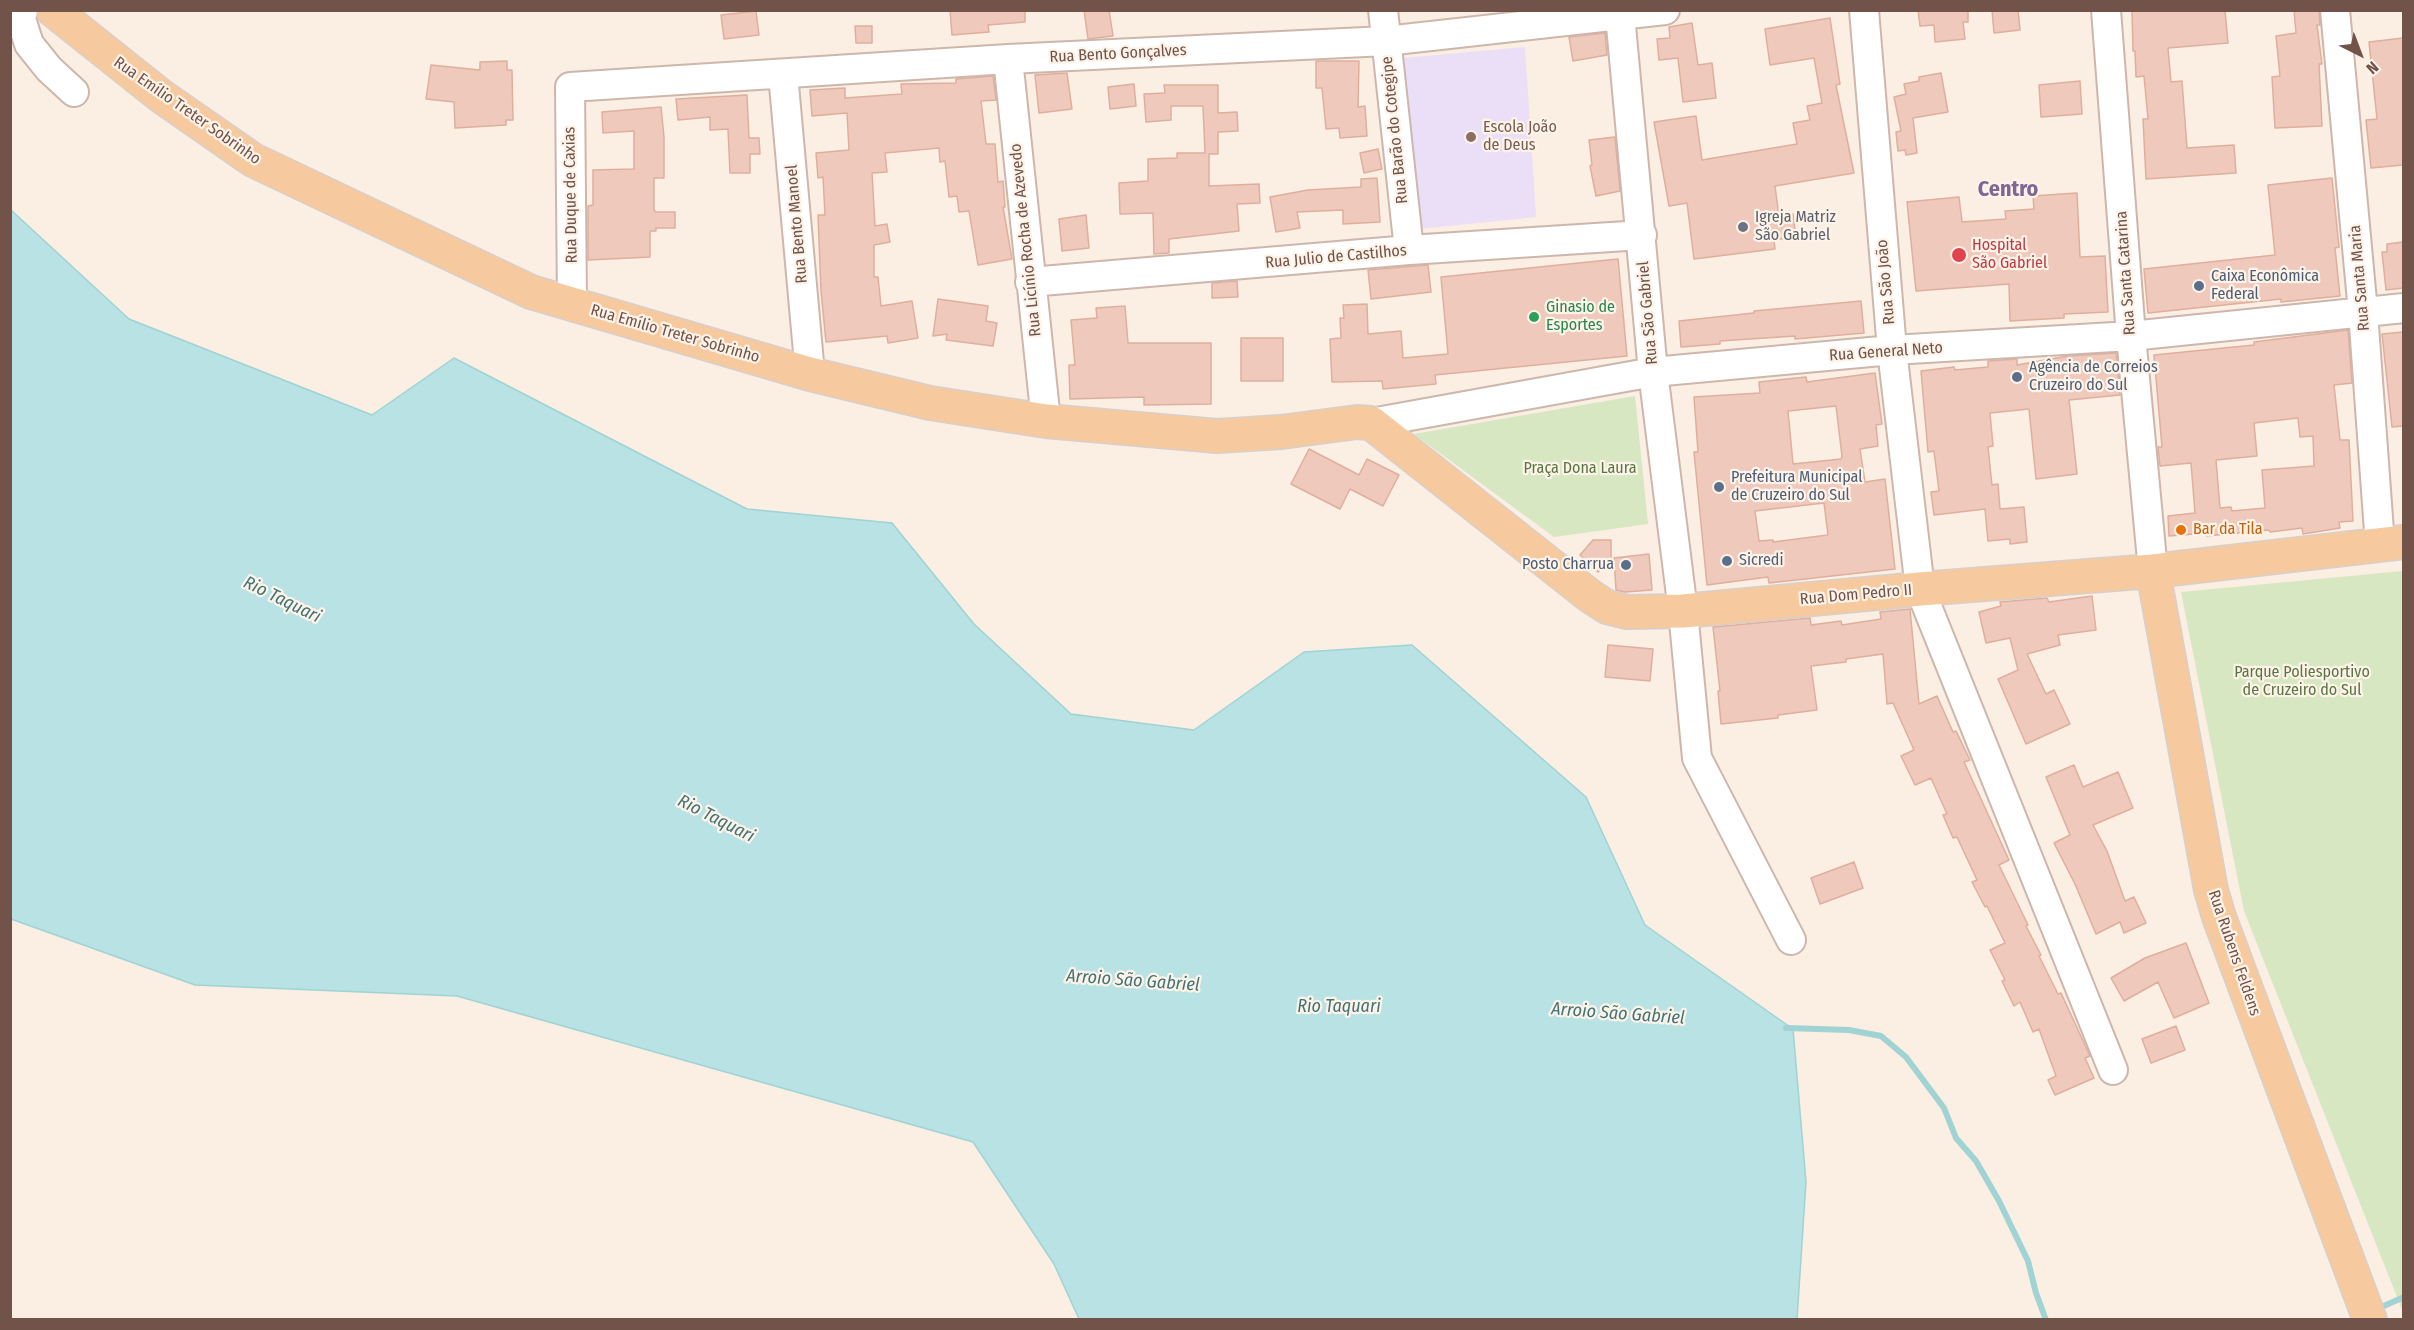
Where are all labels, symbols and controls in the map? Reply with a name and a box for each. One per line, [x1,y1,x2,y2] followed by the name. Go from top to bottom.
[2330,24,2390,84] north arrow
[1049,41,1187,67] street label: Rua Bento Gonçalves
[110,53,264,169] street label: Rua Emílio Treter Sobrinho
[1378,55,1412,205] street label: Rua Barão do Cotegipe
[2362,57,2382,78] text: N
[1483,118,1557,156] place label: Escola João de Deus
[560,127,582,263] street label: Rua Duque de Caxias
[1464,130,1478,144] marker: Escola João de Deus
[1006,143,1046,337] street label: Rua Licínio Rocha de Azevedo
[782,164,812,284] street label: Rua Bento Manoel
[1978,177,2038,203] district label: Centro
[1755,208,1836,246] place label: Igreja Matriz São Gabriel
[2112,210,2140,336] street label: Rua Santa Catarina
[1736,220,1750,234] marker: Igreja Matriz São Gabriel
[2346,224,2374,332] street label: Rua Santa Maria
[1972,236,2047,274] place label: Hospital São Gabriel
[1873,239,1899,325] street label: Rua São João
[1265,241,1407,273] street label: Rua Julio de Castilhos
[1950,246,1968,264] marker: Hospital São Gabriel
[1634,260,1662,366] street label: Rua São Gabriel
[2211,267,2319,305] place label: Caixa Econômica Federal
[2192,279,2206,293] marker: Caixa Econômica Federal
[1546,298,1615,336] place label: Ginasio de Esportes
[588,301,762,367] street label: Rua Emílio Treter Sobrinho
[1527,310,1541,324] marker: Ginasio de Esportes
[1829,338,1943,366] street label: Rua General Neto
[2029,358,2158,396] place label: Agência de Correios Cruzeiro do Sul
[2010,370,2024,384] marker: Agência de Correios Cruzeiro do Sul
[1523,459,1637,479] park label: Praça Dona Laura
[1731,468,1862,506] place label: Prefeitura Municipal de Cruzeiro do Sul
[1712,480,1726,494] marker: Prefeitura Municipal de Cruzeiro do Sul
[2193,520,2263,540] place label: Bar da Tila
[2174,523,2188,537] marker: Bar da Tila
[1739,551,1783,571] place label: Sicredi
[1720,554,1734,568] marker: Sicredi
[1522,555,1614,575] place label: Posto Charrua
[1619,558,1633,572] marker: Posto Charrua
[240,572,324,628] water label: Rio Taquari
[1799,581,1913,609] street label: Rua Dom Pedro II
[2234,663,2370,701] park label: Parque Poliesportivo de Cruzeiro do Sul
[674,790,758,848] water label: Rio Taquari
[2204,888,2264,1018] street label: Rua Rubens Feldens
[1066,966,1200,996] water label: Arroio São Gabriel
[1297,996,1381,1018] water label: Rio Taquari
[1551,999,1685,1029] water label: Arroio São Gabriel

